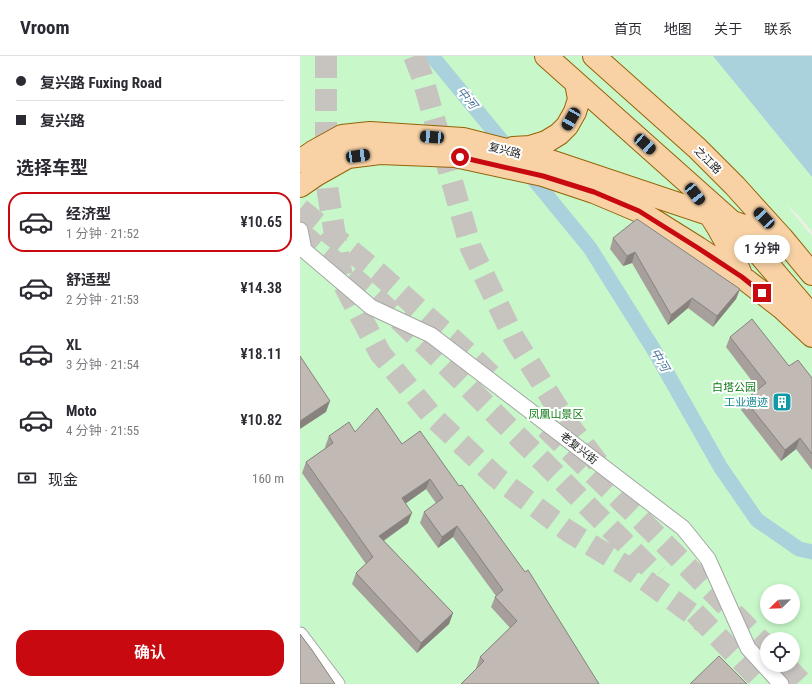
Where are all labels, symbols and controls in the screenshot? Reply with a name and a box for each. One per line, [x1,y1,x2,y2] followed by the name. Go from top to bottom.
[20,16,70,39] text: Vroom
[614,21,642,37] text: 首页
[664,21,692,37] text: 地图
[714,21,742,37] text: 关于
[764,21,792,37] text: 联系
[40,74,162,92] text: 复兴路 Fuxing Road
[454,84,481,113] water label: 中河
[560,106,582,132] car
[40,112,85,130] text: 复兴路
[420,130,444,144] car
[632,132,658,156] car
[487,140,522,161] street label: 复兴路
[691,144,724,177] street label: 之江路
[345,148,371,164] car
[451,148,469,166] route start
[16,157,88,178] text: 选择车型
[683,181,707,207] car
[18,204,54,240] icon: car
[66,205,111,223] text: 经济型
[751,205,777,231] car
[240,213,282,231] text: ¥10.65
[66,226,139,241] text: 1 分钟 · 21:52
[734,235,790,263] callout: 1 分钟
[744,241,780,256] text: 1 分钟
[18,270,54,306] icon: car
[66,271,111,289] text: 舒适型
[240,279,282,297] text: ¥14.38
[753,284,771,302] route end
[66,292,139,307] text: 2 分钟 · 21:53
[18,336,54,372] icon: car
[66,336,82,354] text: XL
[240,345,282,363] text: ¥18.11
[648,346,673,376] water label: 中河
[66,357,139,372] text: 3 分钟 · 21:54
[712,381,756,394] park label: 白塔公园
[771,391,793,413] building icon: 工业遗迹
[724,396,768,409] place label: 工业遗迹
[18,402,54,438] icon: car
[66,402,97,420] text: Moto
[529,408,584,421] park label: 凤凰山景区
[240,411,282,429] text: ¥10.82
[66,423,139,438] text: 4 分钟 · 21:55
[557,430,600,467] street label: 老复兴街
[16,467,38,489] icon: cash
[48,471,78,489] text: 现金
[252,471,284,486] text: 160 m
[760,584,800,624] north arrow
[760,584,800,672] map controls
[16,630,284,676] button: 确认
[760,632,800,672] button: locate

